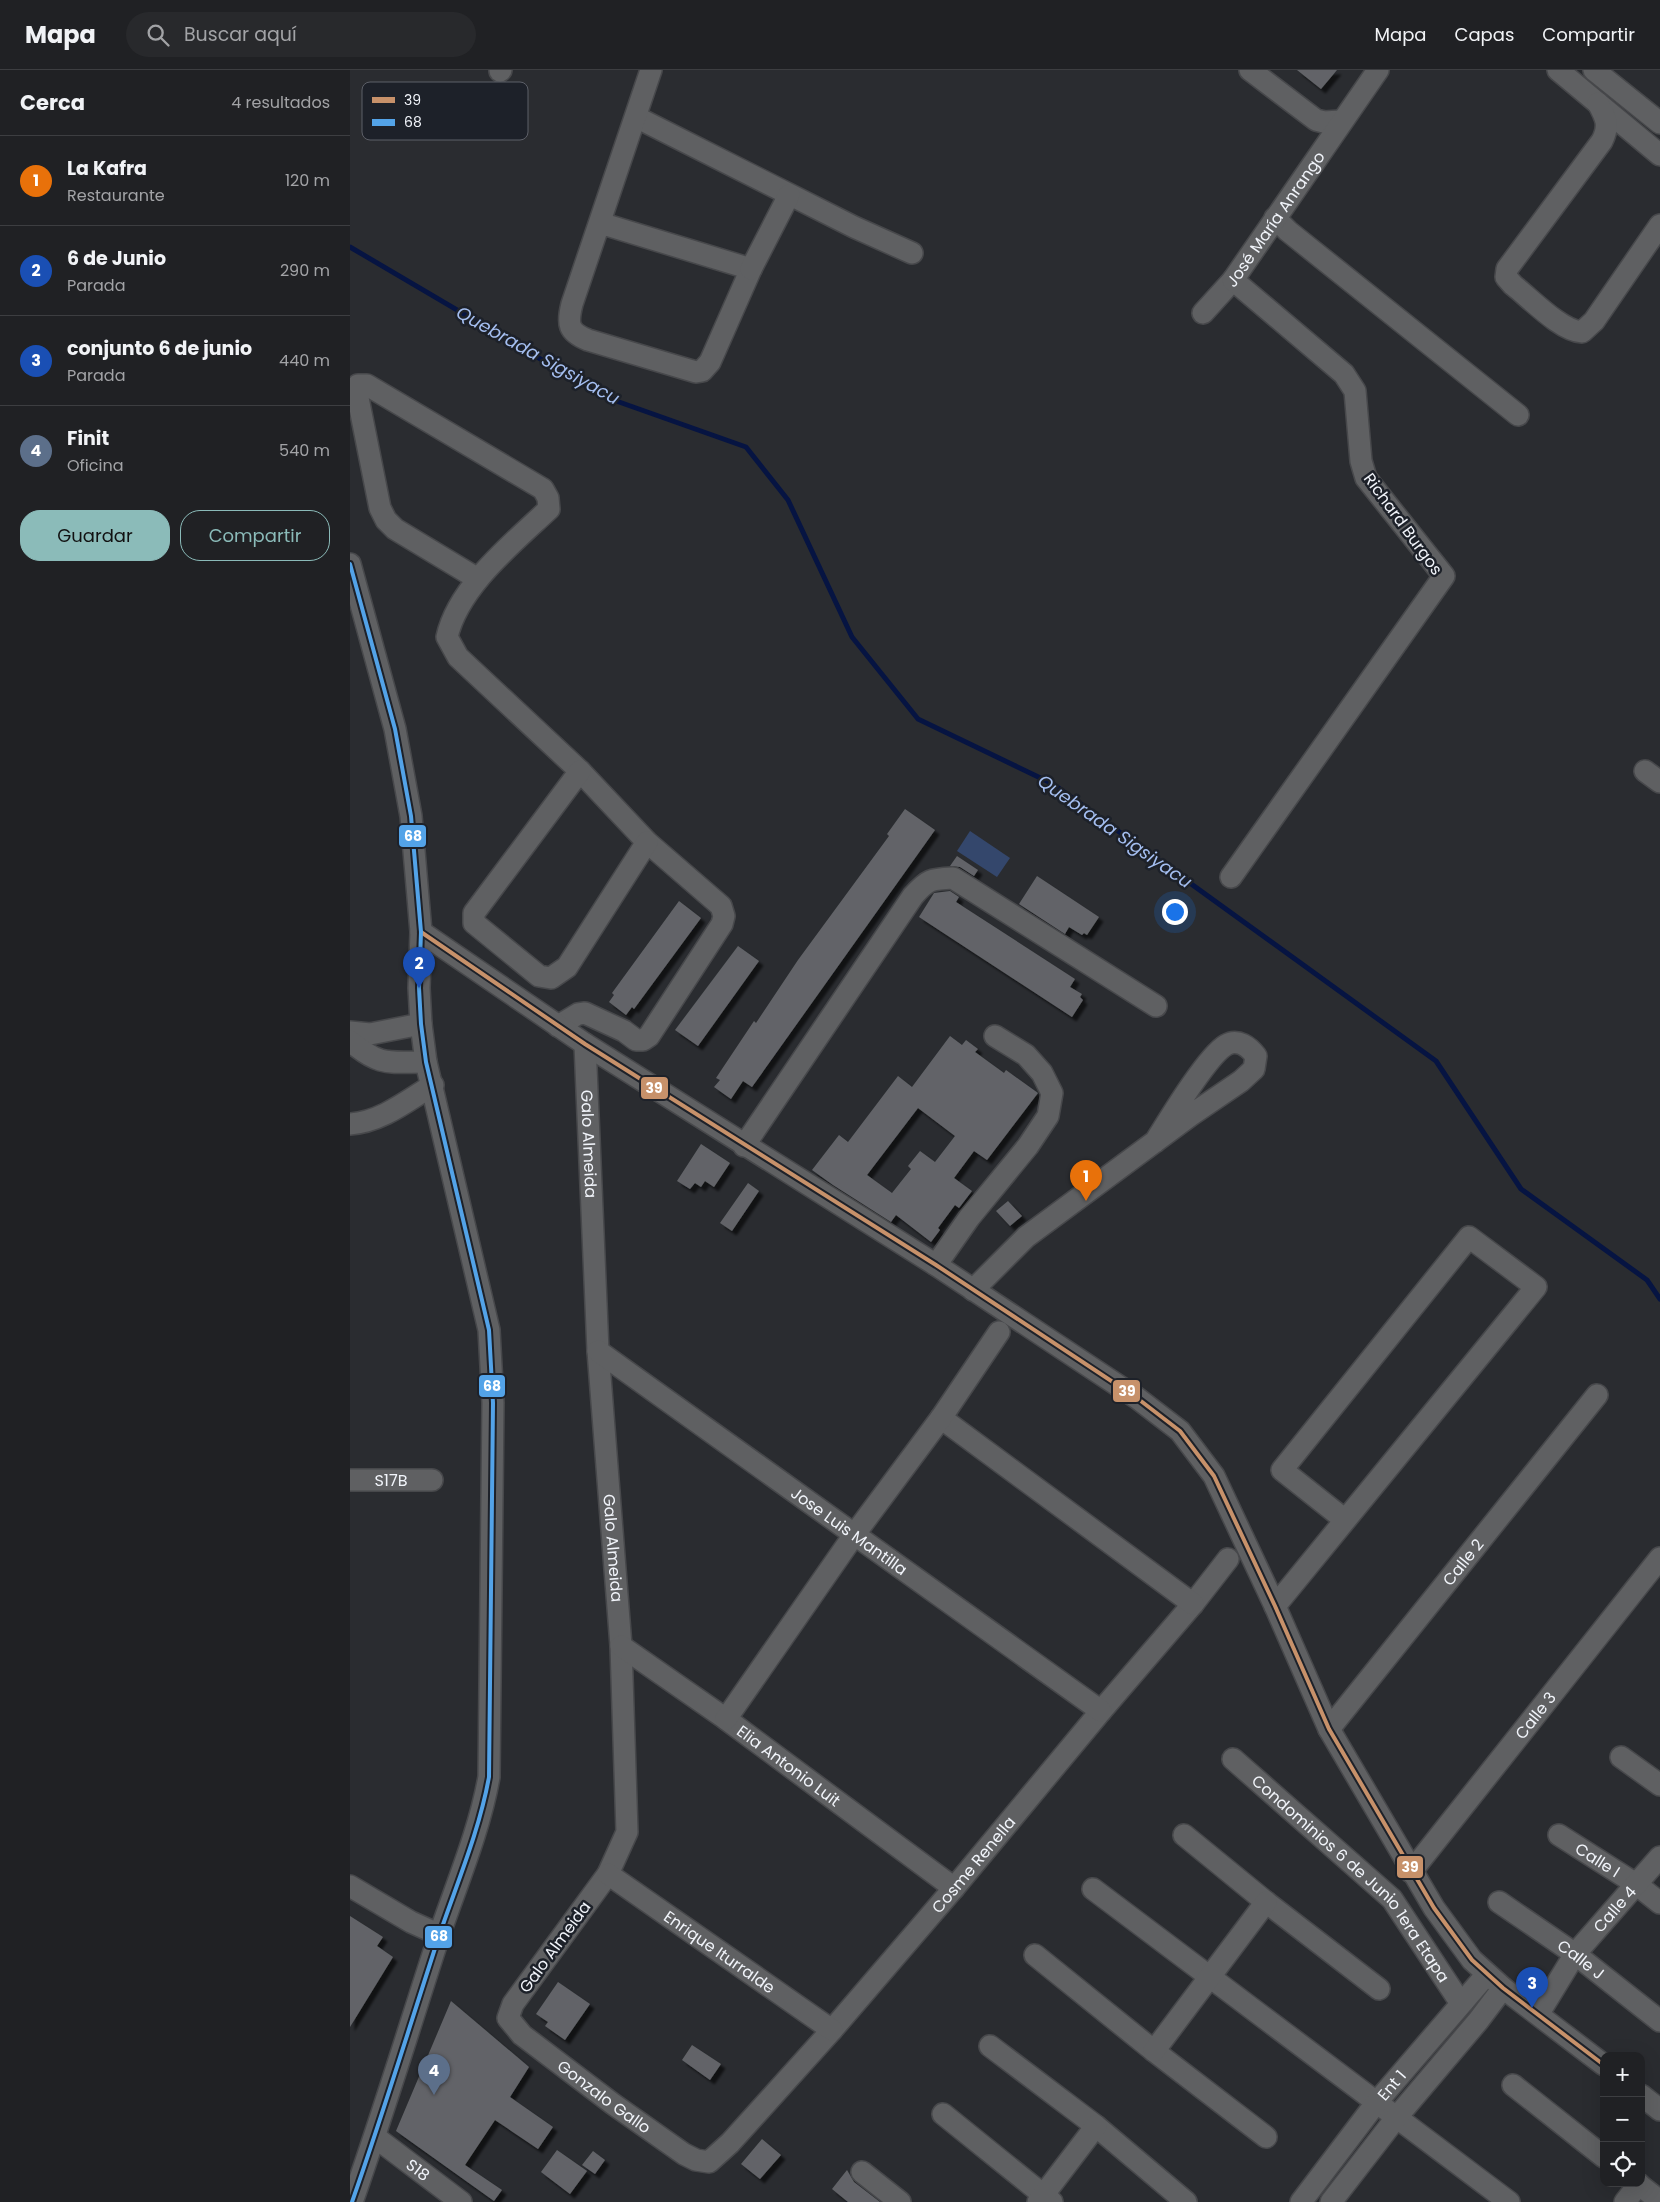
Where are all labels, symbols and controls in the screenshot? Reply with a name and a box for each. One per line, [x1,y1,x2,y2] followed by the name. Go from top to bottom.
[126,12,476,57] search box
[25,18,96,51] text: Mapa
[144,21,172,49] icon: search
[184,21,297,48] text: Buscar aquí
[1374,22,1427,47] text: Mapa
[1455,22,1514,47] text: Capas
[1542,22,1635,47] text: Compartir
[362,82,528,140] legend
[20,88,85,117] text: Cerca
[404,90,421,110] text: 39
[231,91,330,114] text: 4 resultados
[404,112,422,132] text: 68
[1221,146,1330,292] street label: José María Anrango
[67,155,147,182] text: La Kafra
[33,169,39,192] text: 1
[285,169,330,192] text: 120 m
[67,184,165,207] text: Restaurante
[67,245,166,272] text: 6 de Junio
[31,259,41,282] text: 2
[280,259,330,282] text: 290 m
[67,274,126,297] text: Parada
[452,300,624,410] water label: Quebrada Sigsiyacu
[67,335,252,362] text: conjunto 6 de junio
[31,349,41,372] text: 3
[279,349,330,372] text: 440 m
[67,364,126,387] text: Parada
[67,425,109,452] text: Finit
[31,439,41,462] text: 4
[279,439,330,462] text: 540 m
[67,454,123,477] text: Oficina
[1358,468,1448,580] street label: Richard Burgos
[20,510,170,561] button: Guardar
[180,510,330,561] button: Compartir
[1033,768,1197,894] water label: Quebrada Sigsiyacu
[398,824,427,848] line badge: 68
[404,826,422,846] text: 68
[1162,899,1188,925] your location
[403,947,435,988] pin: 2
[640,1076,669,1100] line badge: 39
[645,1078,663,1098] text: 39
[575,1089,603,1199] street label: Galo Almeida
[1070,1160,1102,1201] pin: 1
[478,1374,506,1398] line badge: 68
[483,1376,501,1396] text: 68
[1112,1379,1141,1403] line badge: 39
[1118,1381,1136,1401] text: 39
[374,1469,408,1492] street label: S17B
[786,1481,912,1580] street label: Jose Luis Mantilla
[598,1493,629,1603] street label: Galo Almeida
[1437,1534,1489,1591] street label: Calle 2
[1509,1687,1561,1744] street label: Calle 3
[732,1719,846,1812] street label: Elia Antonio Luit
[1247,1769,1455,1987] street label: Condominios 6 de Junio 1era Etapa
[926,1811,1021,1918] street label: Cosme Renella
[1571,1837,1625,1883] street label: Calle I
[1396,1855,1424,1879] line badge: 39
[1401,1857,1419,1877] text: 39
[1588,1881,1641,1937] street label: Calle 4
[514,1896,596,1998] street label: Galo Almeida
[659,1905,780,1999] street label: Enrique Iturralde
[424,1925,453,1949] line badge: 68
[430,1926,448,1946] text: 68
[1553,1934,1609,1985] street label: Calle J
[1516,1967,1548,2008] pin: 3
[1600,2052,1645,2187] map controls
[1600,2052,1645,2097] button: +
[418,2054,450,2095] pin: 4
[553,2054,656,2139] street label: Gonzalo Gallo
[1372,2065,1411,2105] street label: Ent 1
[1600,2097,1645,2142] button: −
[1600,2142,1645,2187] button: locate
[401,2153,435,2186] street label: S18

